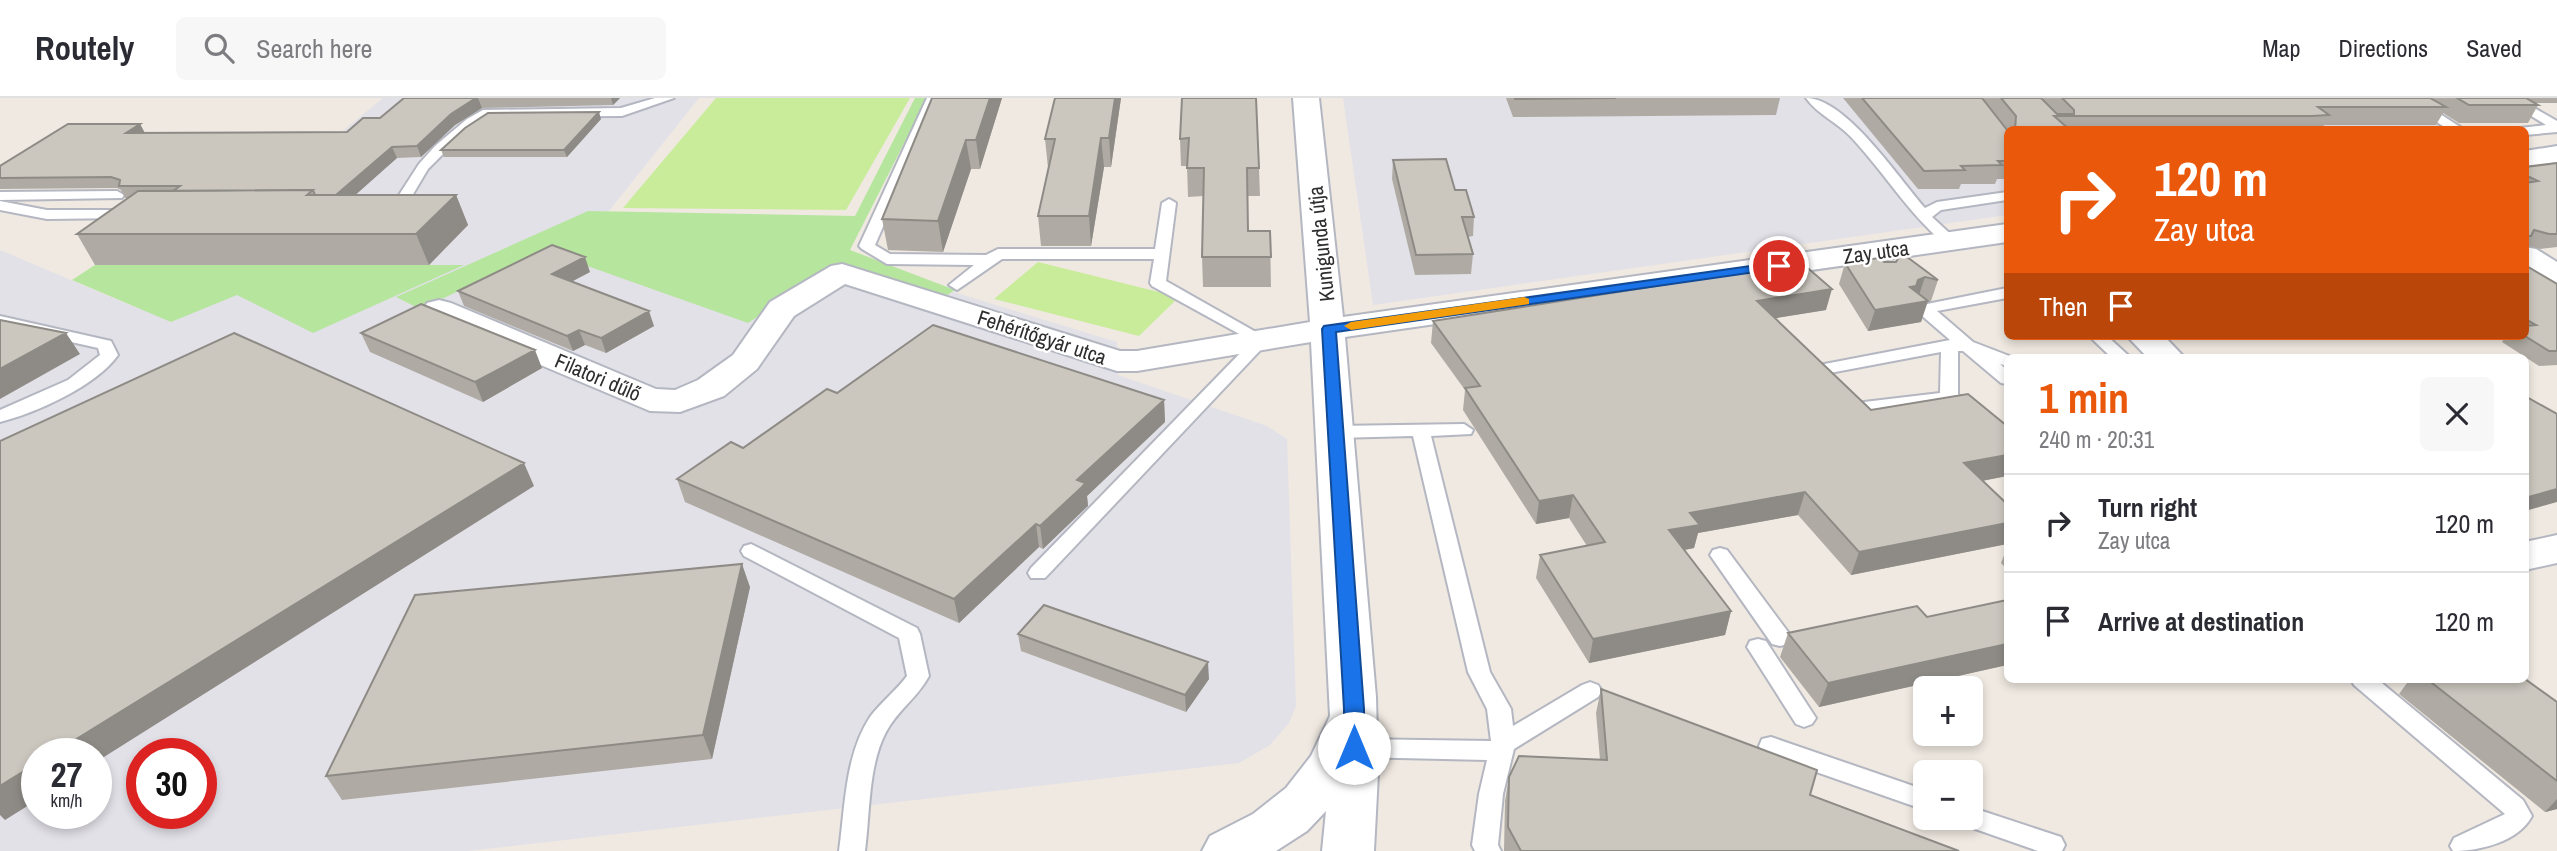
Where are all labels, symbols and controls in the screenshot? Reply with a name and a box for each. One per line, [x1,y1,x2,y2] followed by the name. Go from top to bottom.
[176,17,666,80] search box
[35,26,134,70] text: Routely
[200,29,238,67] icon: search
[256,31,372,66] text: Search here
[2262,32,2300,64] text: Map
[2338,32,2428,64] text: Directions
[2466,32,2522,64] text: Saved
[2154,145,2268,211] text: 120 m
[2039,154,2130,245] icon: right
[1300,184,1341,303] street label: Kunigunda útja
[2154,208,2255,251] text: Zay utca
[1841,233,1911,271] street label: Zay utca
[1749,236,1809,296] pin
[1760,247,1798,285] icon: arrive
[2102,287,2140,325] icon: arrive
[2039,289,2088,324] text: Then
[974,302,1111,372] street label: Fehérítőgyár utca
[550,346,646,408] street label: Filatori dűlő
[2039,370,2129,426] text: 1 min
[2420,377,2494,451] button: close
[2039,424,2154,455] text: 240 m · 20:31
[2098,490,2197,525] text: Turn right
[2039,504,2077,542] icon: right
[2435,506,2494,541] text: 120 m
[2098,525,2170,556] text: Zay utca
[2039,602,2077,640] icon: arrive
[2098,604,2304,639] text: Arrive at destination
[2435,604,2494,639] text: 120 m
[1913,676,1983,830] map controls
[1913,676,1983,746] button: +
[1317,711,1391,785] position arrow
[126,738,217,829] speed limit sign: 30
[51,751,82,798] text: 27
[1913,760,1983,830] button: −
[51,788,83,813] text: km/h

